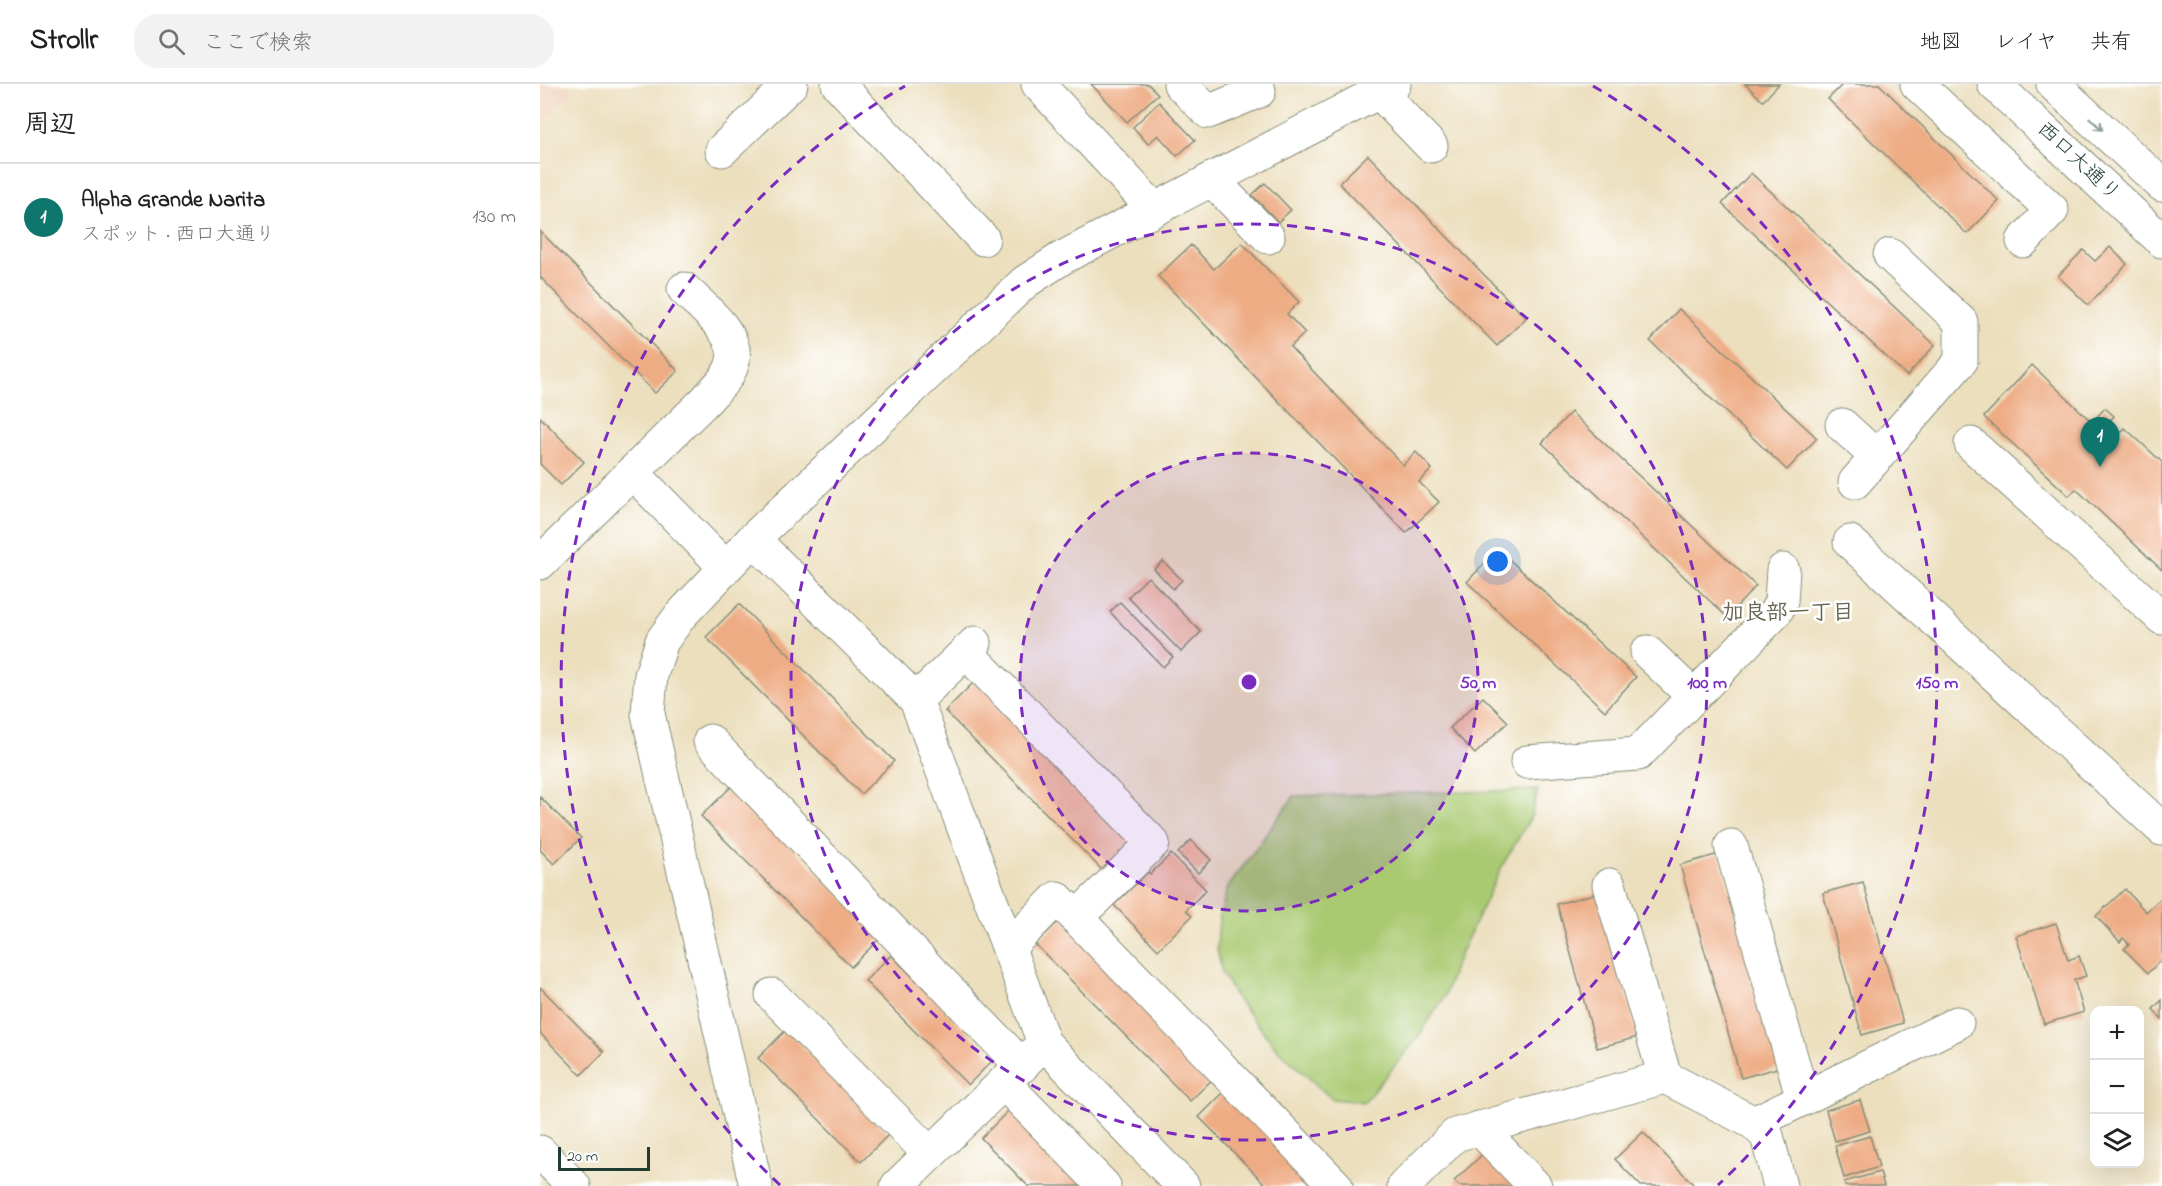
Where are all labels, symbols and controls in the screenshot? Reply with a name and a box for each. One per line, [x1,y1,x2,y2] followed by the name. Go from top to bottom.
[134,14,554,68] search box
[30,21,98,62] text: Strollr
[155,25,188,58] icon: search
[203,28,313,60] text: ここで検索
[1920,28,1962,58] text: 地図
[1995,28,2057,58] text: レイヤ
[2090,28,2132,58] text: 共有
[24,107,76,145] text: 周辺
[2029,115,2127,209] street label: 西口大通り
[2088,117,2103,131] one-way arrow
[81,185,265,217] text: Alpha Grande Narita
[40,203,47,232] text: 1
[472,203,516,232] text: 130 m
[81,221,275,250] text: スポット · 西口大通り
[2080,418,2120,467] pin: 1
[1483,547,1512,576] your location
[1722,598,1854,630] district label: 加良部一丁目
[1460,671,1496,697] text: 50 m
[1687,671,1727,697] text: 100 m
[1916,671,1958,697] text: 150 m
[1239,672,1259,692] centre of rings
[2090,1006,2144,1168] map controls
[2090,1006,2144,1060] button: +
[2090,1060,2144,1114] button: −
[2090,1114,2144,1168] button: layers
[558,1144,650,1172] scale bar
[567,1145,598,1169] text: 20 m

